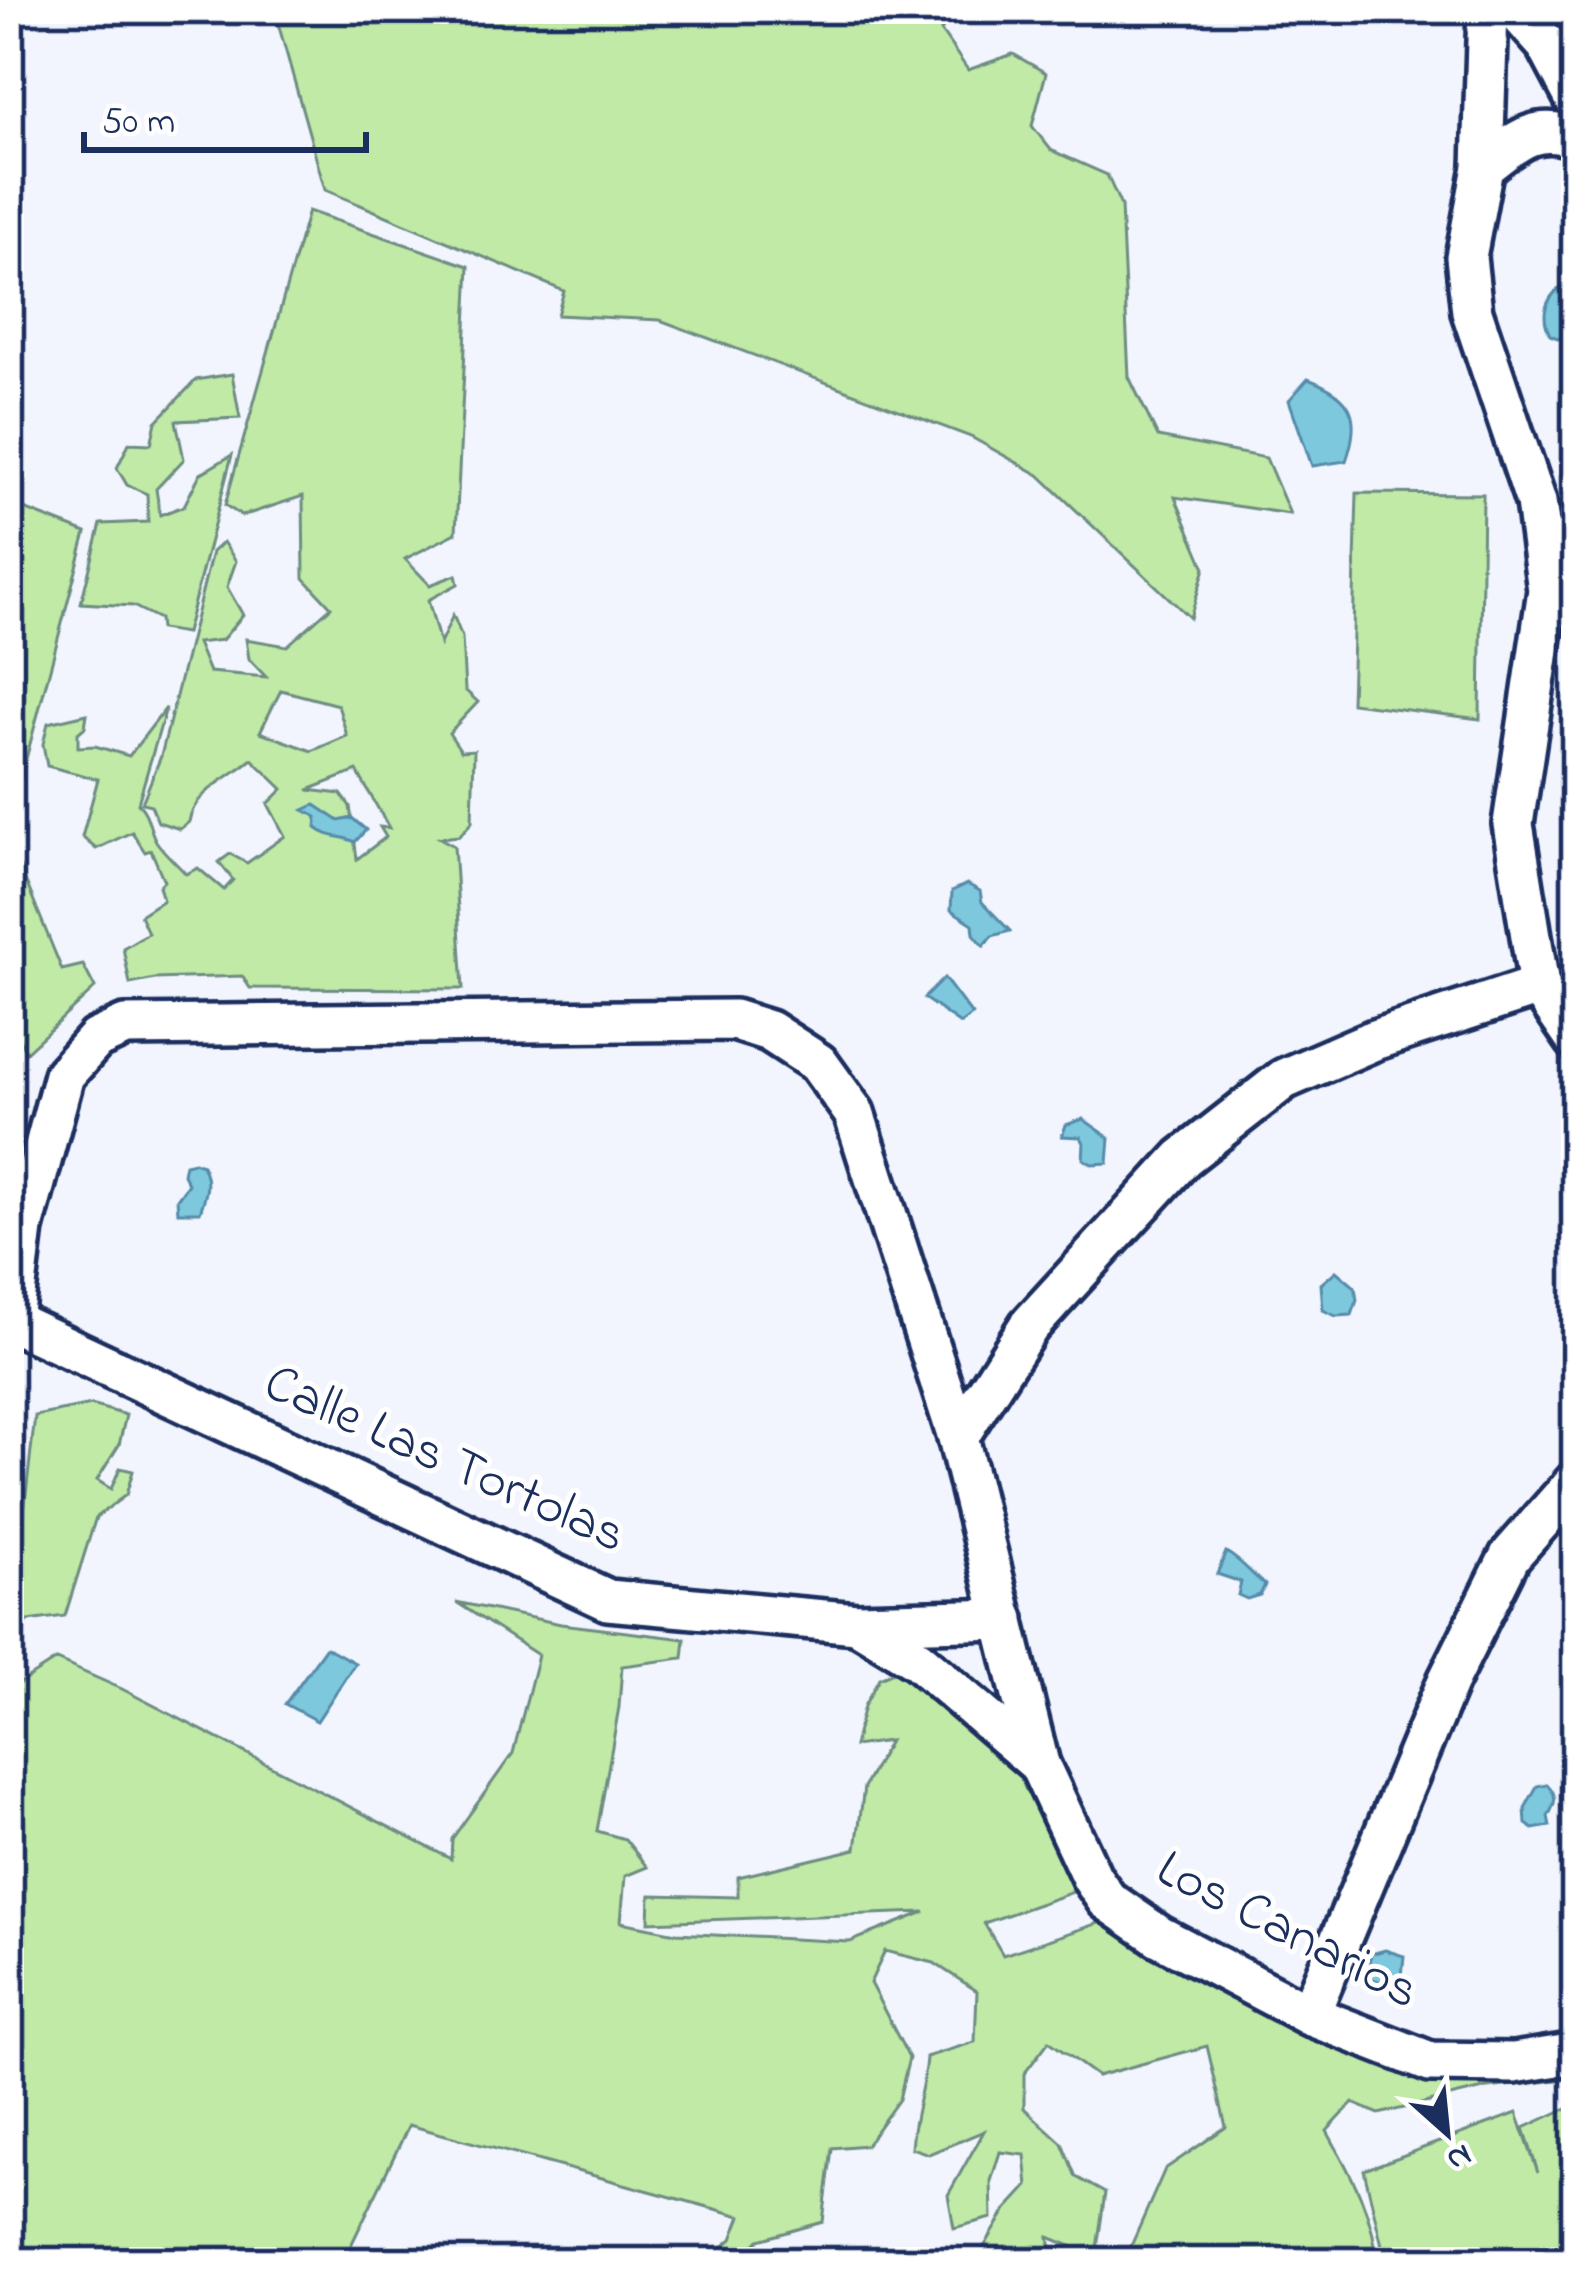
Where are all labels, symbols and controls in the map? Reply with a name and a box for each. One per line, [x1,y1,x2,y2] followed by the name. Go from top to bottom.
[84,78,366,152] scale bar
[102,97,175,150] text: 50 m
[251,1346,637,1576] street label: Calle Las Tortolas
[1142,1832,1432,2032] street label: Los Canarios
[1387,2073,1507,2193] north arrow
[1438,2130,1480,2183] text: N

